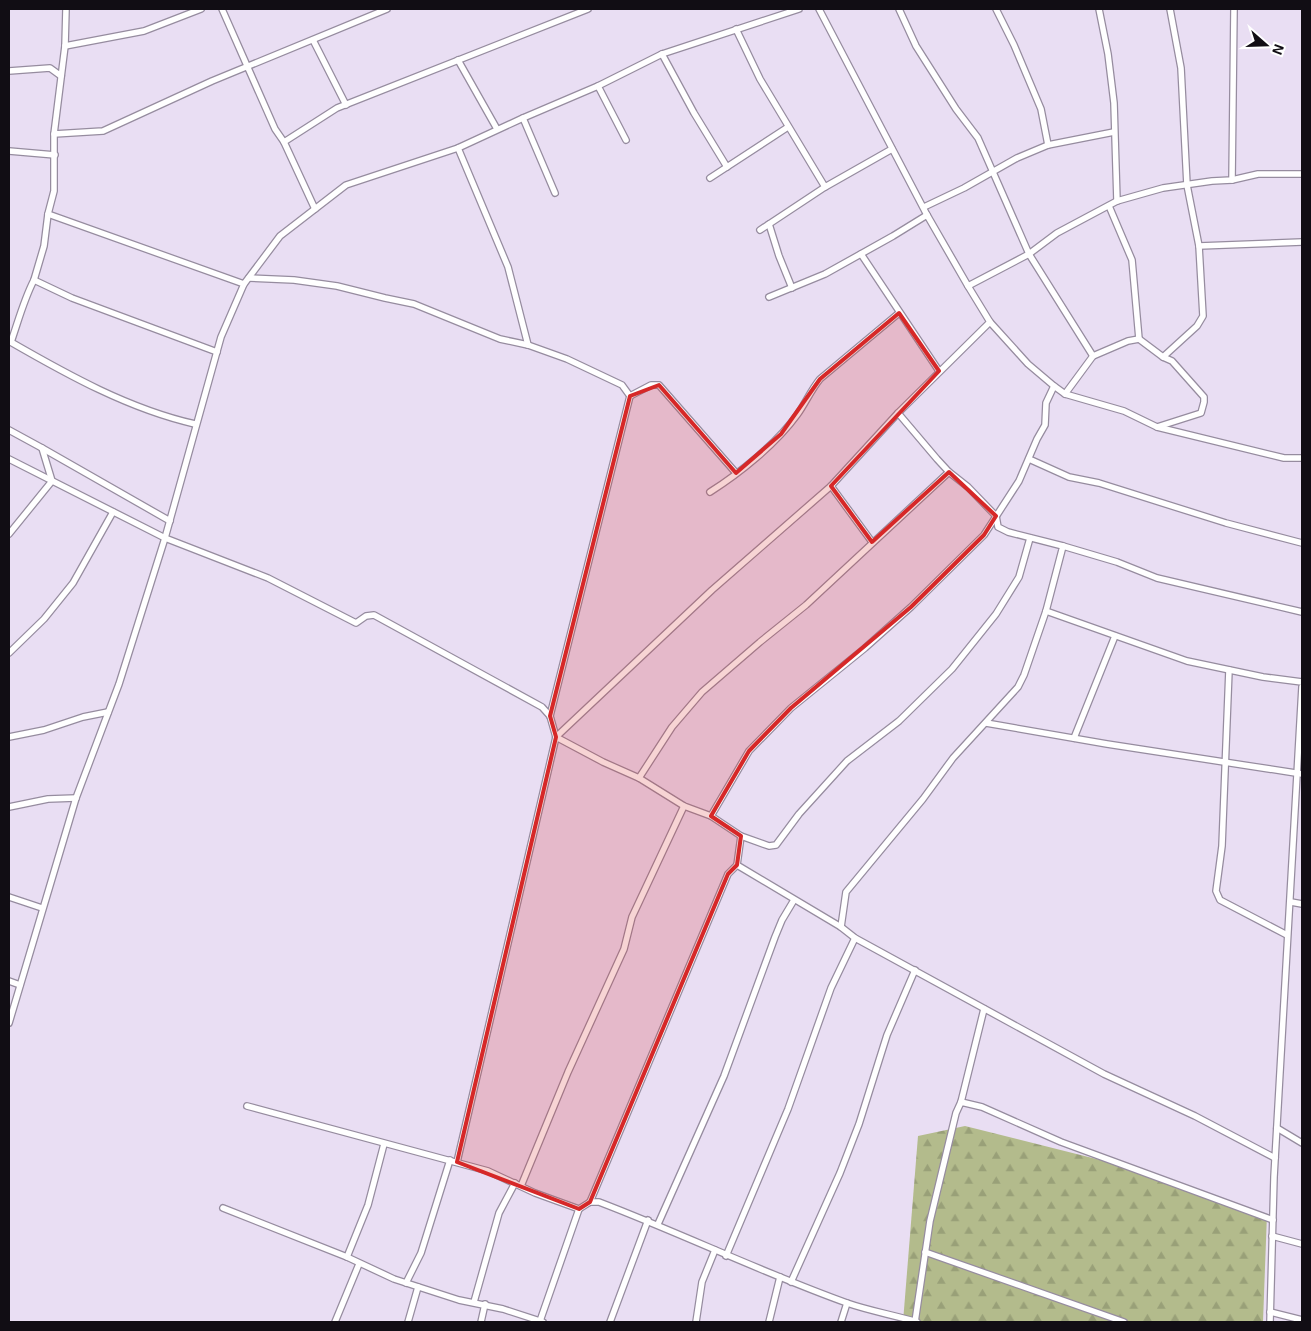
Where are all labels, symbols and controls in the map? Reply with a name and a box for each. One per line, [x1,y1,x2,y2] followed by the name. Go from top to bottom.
[1241,20,1291,70] north arrow
[1269,42,1288,57] text: N

